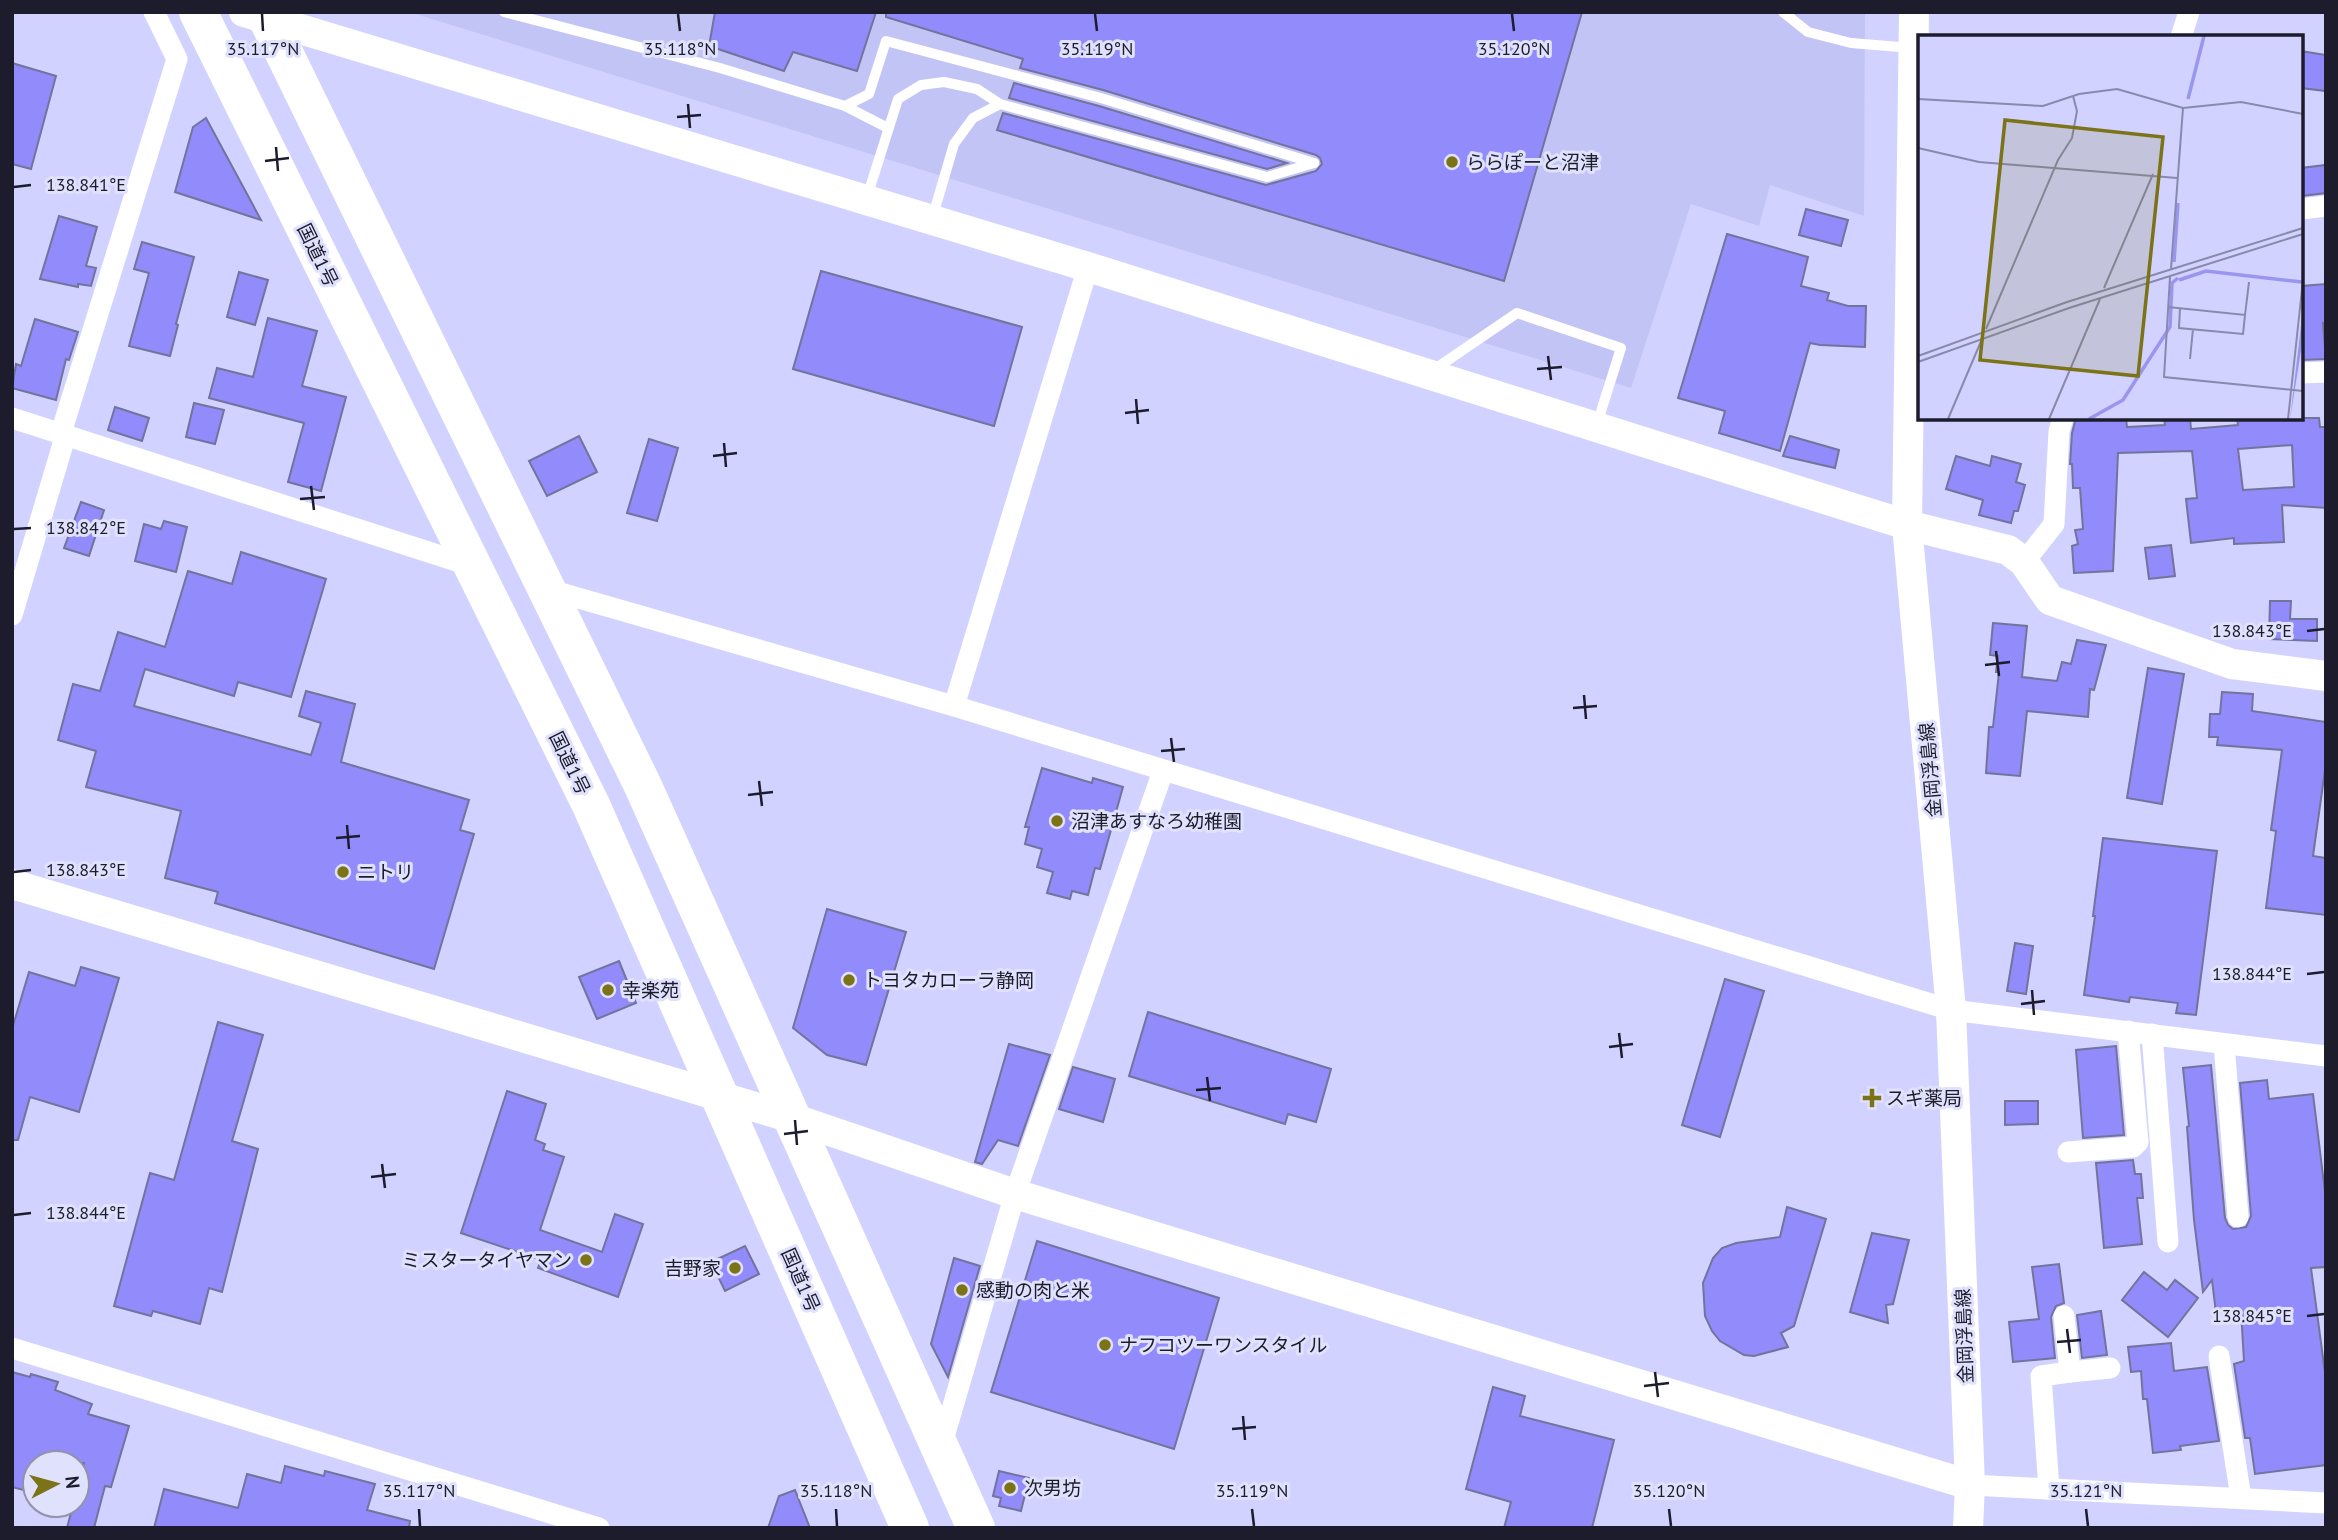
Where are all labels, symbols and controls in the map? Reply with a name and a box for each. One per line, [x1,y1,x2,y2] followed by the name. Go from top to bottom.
[1918,35,2303,420] inset map
[227,37,299,60] text: 35.117°N
[644,37,716,60] text: 35.118°N
[1061,37,1133,60] text: 35.119°N
[1478,37,1550,60] text: 35.120°N
[1466,150,1599,174] place label: ららぽーと沼津
[1444,154,1460,170] marker: ららぽーと沼津
[46,173,126,196] text: 138.841°E
[292,219,344,291] street label: 国道1号
[46,516,126,539] text: 138.842°E
[2212,619,2292,642] text: 138.843°E
[1914,722,1946,818] street label: 金岡浮島線
[544,727,596,799] street label: 国道1号
[1071,809,1242,833] place label: 沼津あすなろ幼稚園
[1049,813,1065,829] marker: 沼津あすなろ幼稚園
[46,858,126,881] text: 138.843°E
[357,860,414,884] place label: ニトリ
[335,864,351,880] marker: ニトリ
[2212,962,2292,985] text: 138.844°E
[863,968,1034,992] place label: トヨタカローラ静岡
[841,972,857,988] marker: トヨタカローラ静岡
[622,978,679,1002] place label: 幸楽苑
[600,982,616,998] marker: 幸楽苑
[1886,1086,1962,1110] place label: スギ薬局
[1864,1090,1880,1106] marker: スギ薬局
[46,1201,126,1224] text: 138.844°E
[776,1244,826,1316] street label: 国道1号
[402,1248,572,1272] place label: ミスタータイヤマン
[578,1252,594,1268] marker: ミスタータイヤマン
[664,1256,721,1280] place label: 吉野家
[727,1260,743,1276] marker: 吉野家
[976,1278,1090,1302] place label: 感動の肉と米
[954,1282,970,1298] marker: 感動の肉と米
[1950,1288,1978,1384] street label: 金岡浮島線
[2212,1304,2292,1327] text: 138.845°E
[1119,1333,1328,1357] place label: ナフコツーワンスタイル
[1097,1337,1113,1353] marker: ナフコツーワンスタイル
[21,1449,91,1519] north arrow
[60,1475,85,1490] text: N
[1024,1476,1081,1500] place label: 次男坊
[383,1479,455,1502] text: 35.117°N
[800,1479,872,1502] text: 35.118°N
[1216,1479,1288,1502] text: 35.119°N
[1633,1479,1705,1502] text: 35.120°N
[2050,1479,2122,1502] text: 35.121°N
[1002,1480,1018,1496] marker: 次男坊

